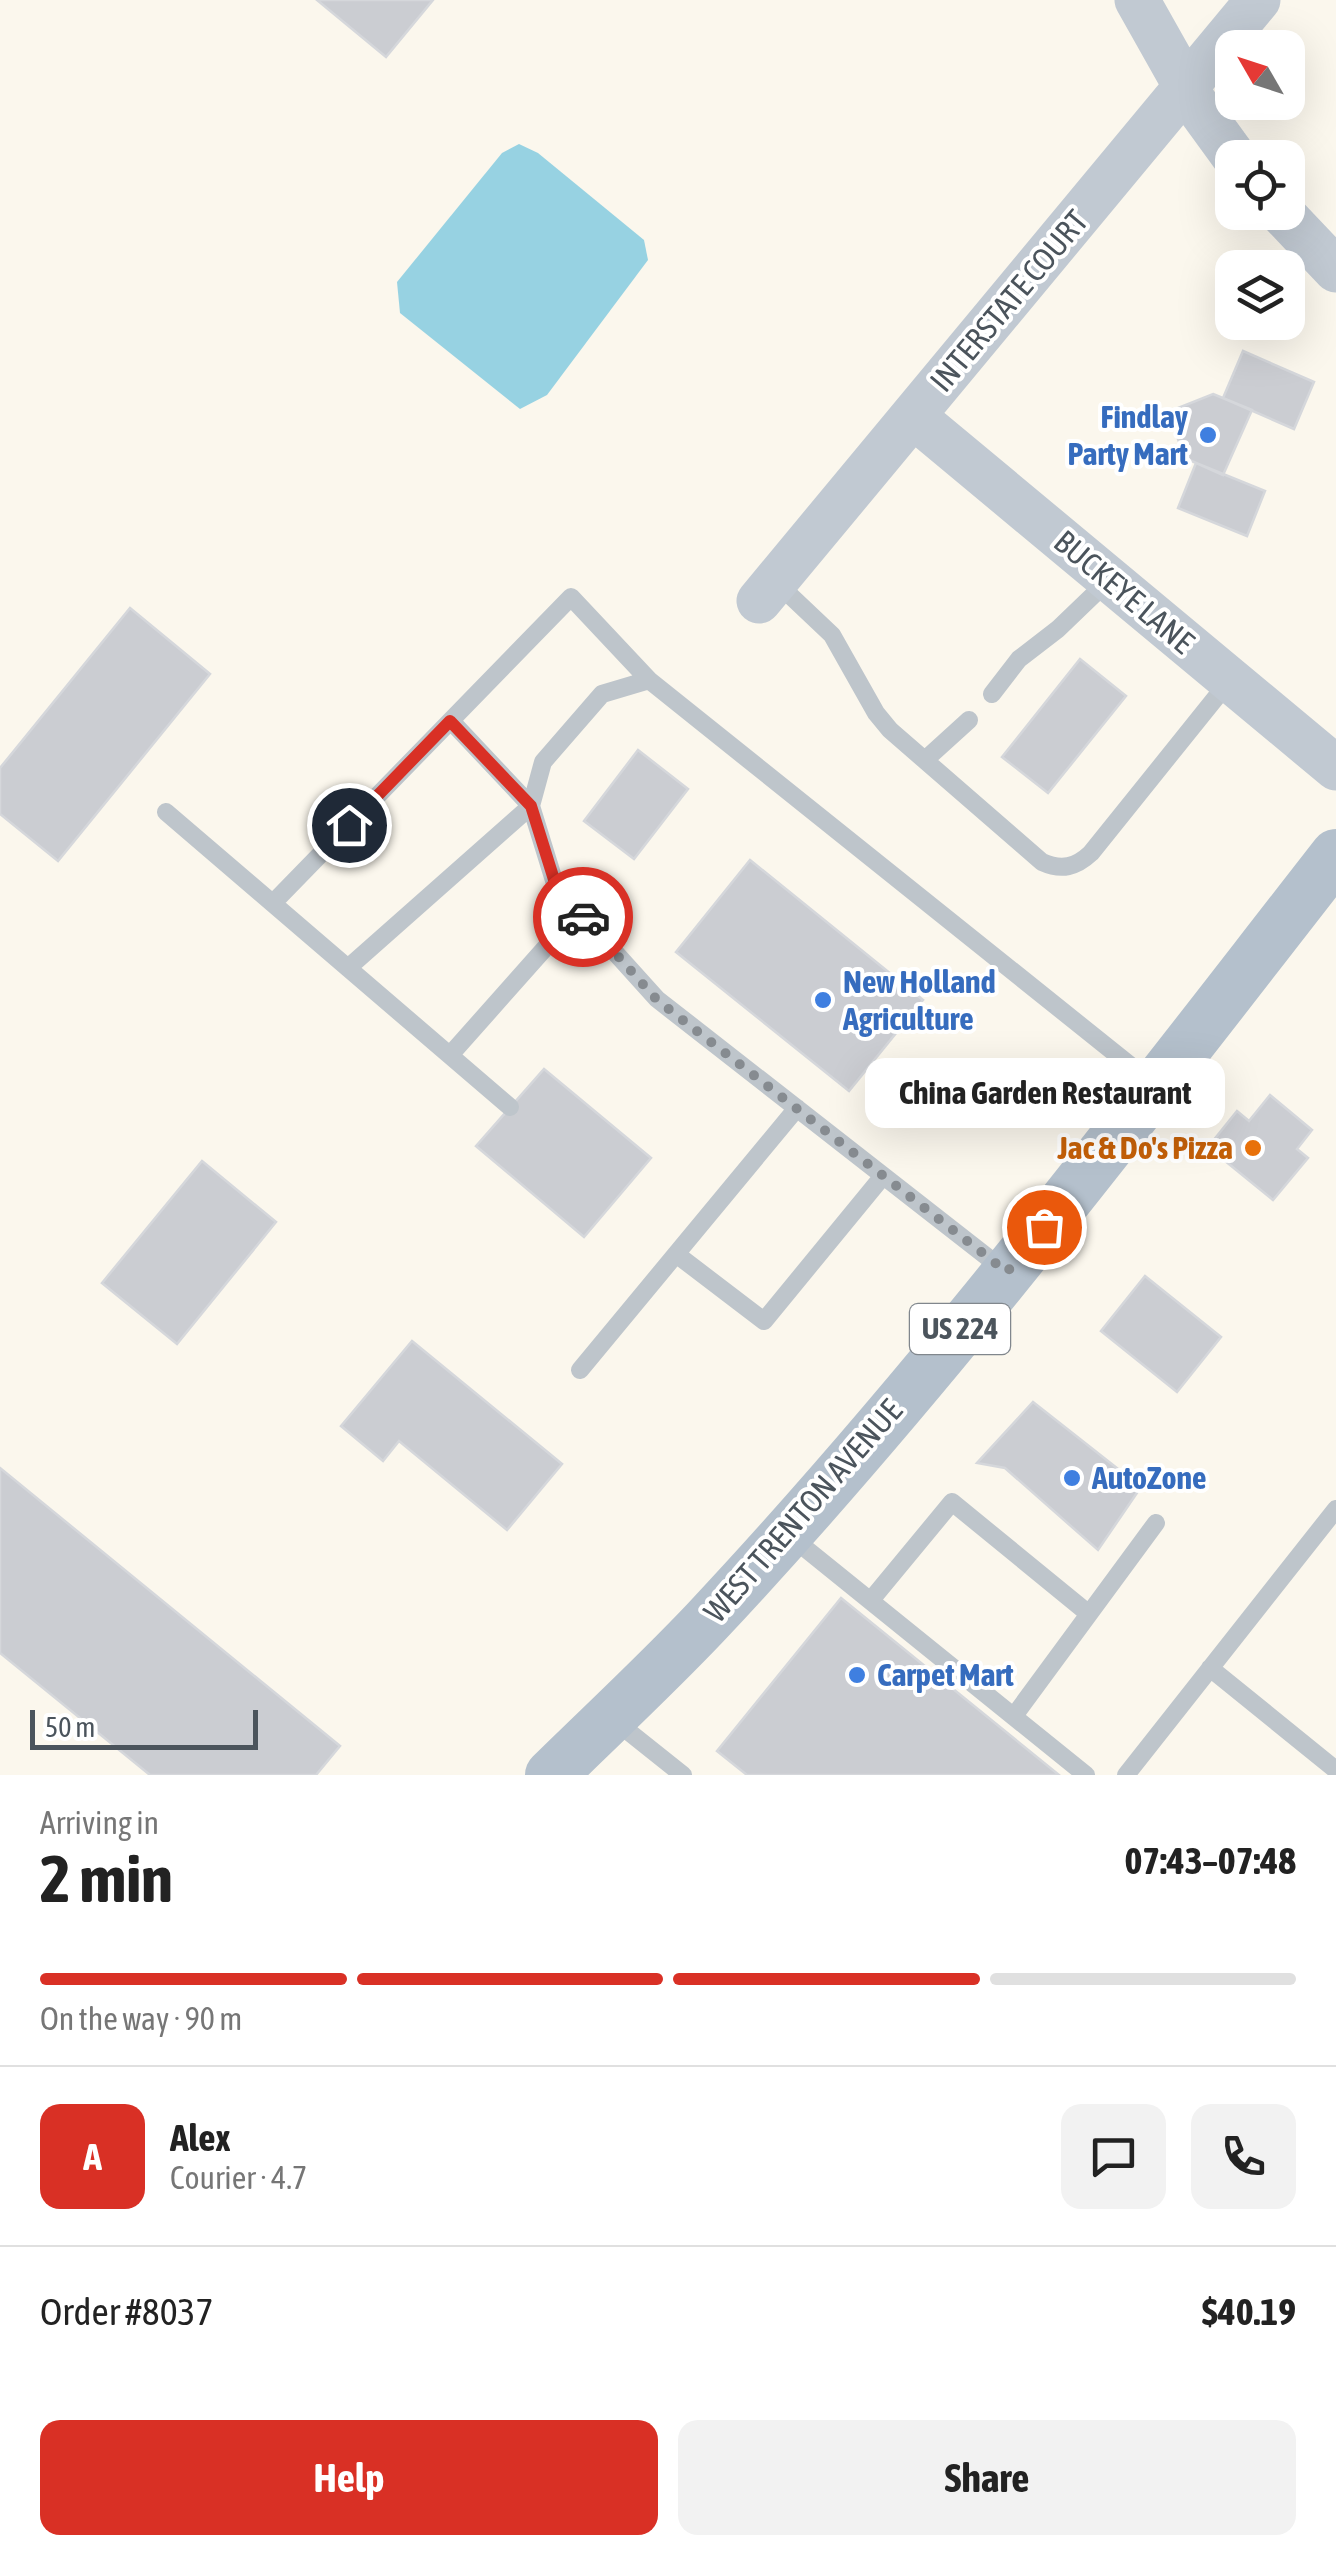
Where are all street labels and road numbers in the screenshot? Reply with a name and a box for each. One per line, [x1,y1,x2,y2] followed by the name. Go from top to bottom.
[922,203,1095,399] street label: INTERSTATE COURT
[1047,523,1202,661] street label: BUCKEYE LANE
[910,1304,1010,1354] road number: US 224
[696,1392,909,1629] street label: WEST TRENTON AVENUE

